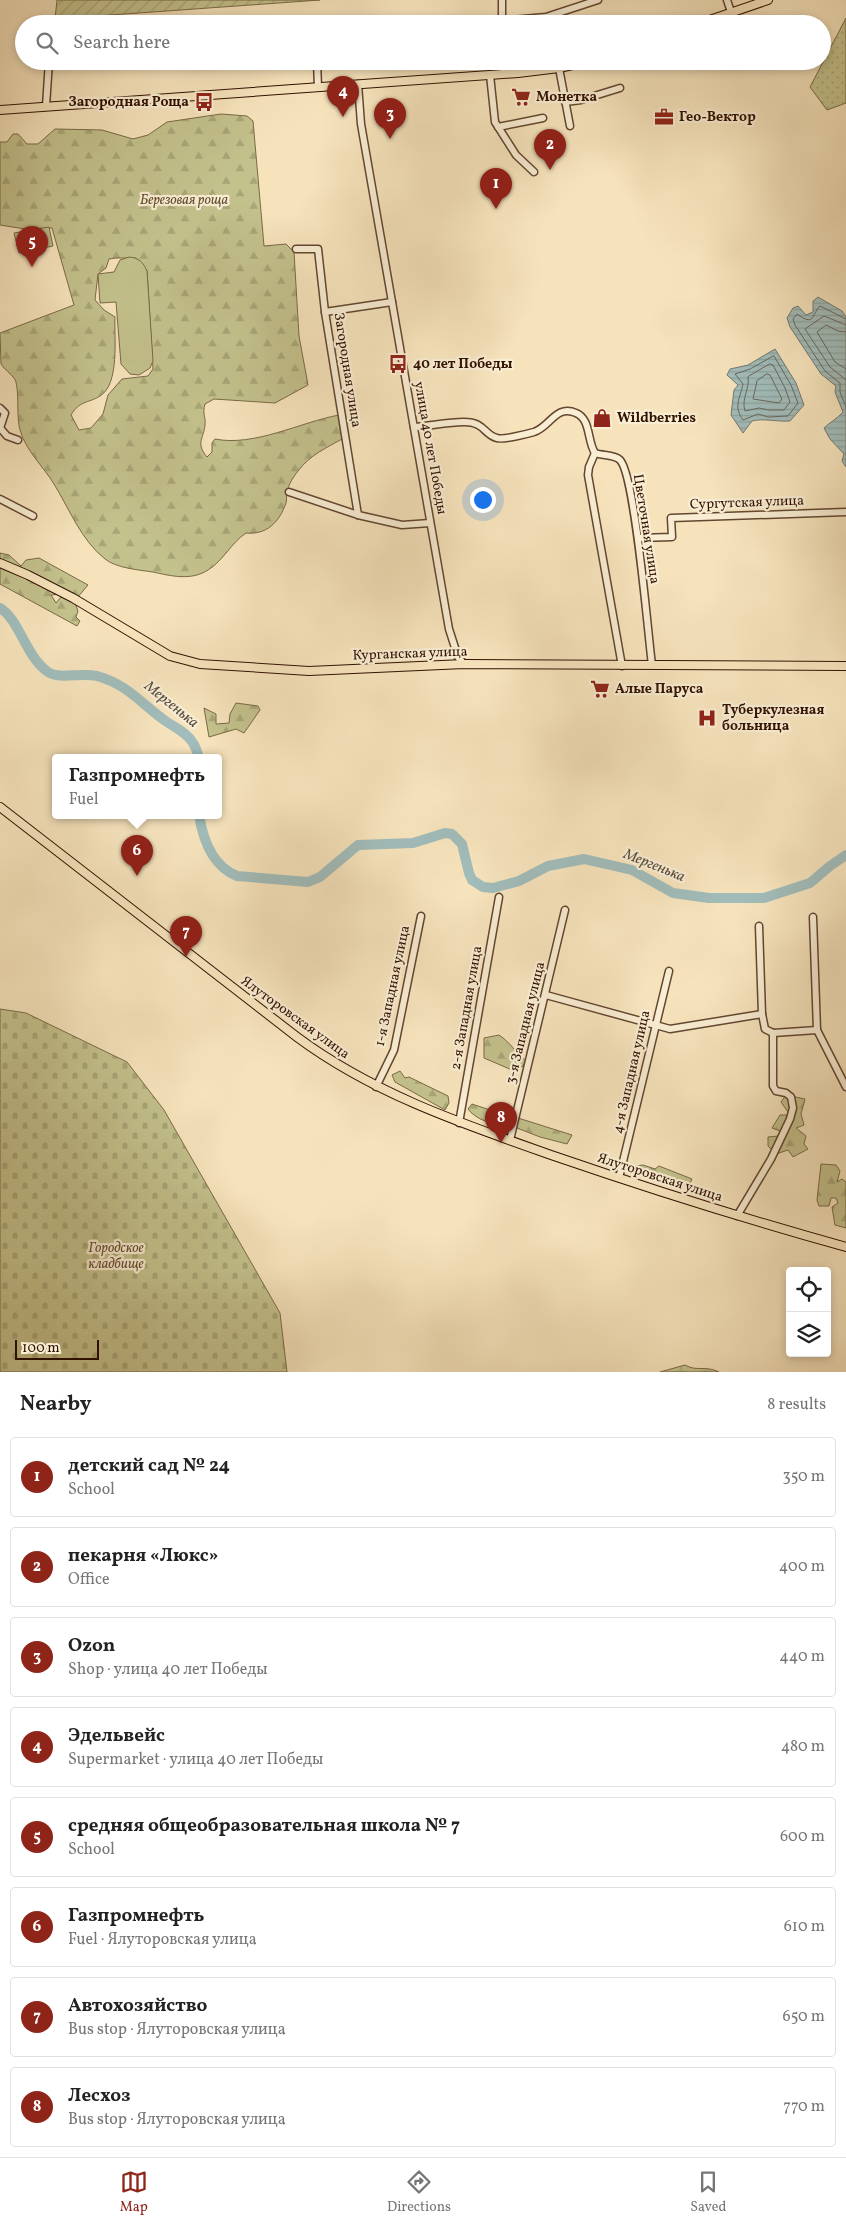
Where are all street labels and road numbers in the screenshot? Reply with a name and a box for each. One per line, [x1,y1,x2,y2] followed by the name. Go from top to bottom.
[329,311,365,429] street label: Загородная улица
[409,380,451,516] street label: улица 40 лет Победы
[628,473,664,585] street label: Цветочная улица
[690,492,804,514] street label: Сургутская улица
[352,642,468,666] street label: Курганская улица
[371,924,415,1048] street label: 1-я Западная улица
[447,944,487,1072] street label: 2-я Западная улица
[502,960,550,1086] street label: 3-я Западная улица
[237,972,353,1064] street label: Ялуторовская улица
[609,1009,655,1135] street label: 4-я Западная улица
[595,1149,725,1207] street label: Ялуторовская улица

